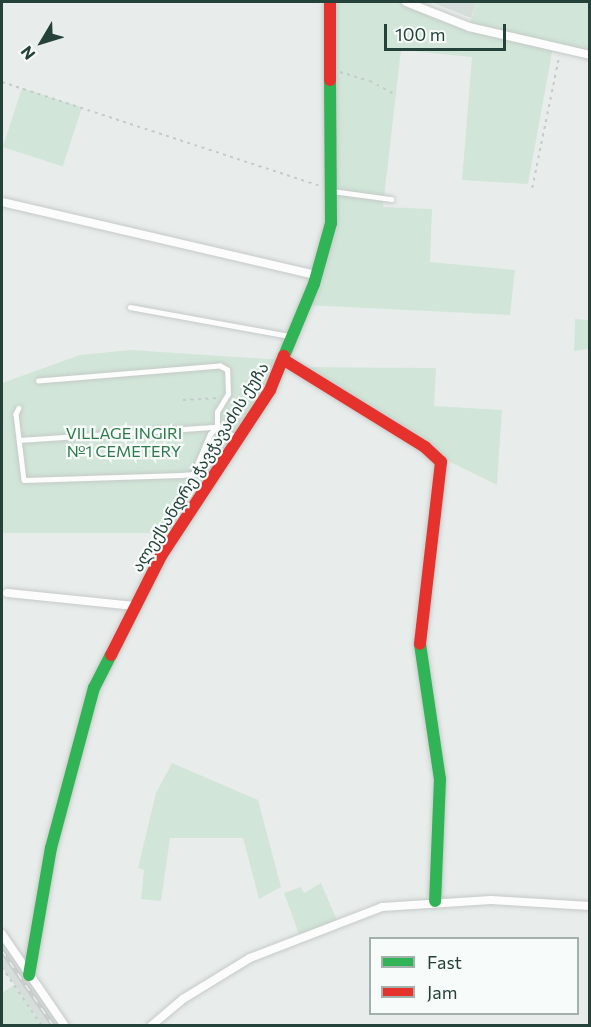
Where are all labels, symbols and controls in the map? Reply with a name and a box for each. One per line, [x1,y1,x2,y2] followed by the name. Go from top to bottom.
[12,12,72,72] north arrow
[387,12,508,50] scale bar
[395,23,445,45] text: 100 m
[16,43,39,64] text: N
[127,359,273,575] street label: ალექსანდრე ჭავჭავაძის ქუჩა
[66,423,182,461] park label: VILLAGE INGIRI №1 CEMETERY
[369,937,579,1015] legend
[427,951,462,973] text: Fast
[427,981,457,1003] text: Jam

